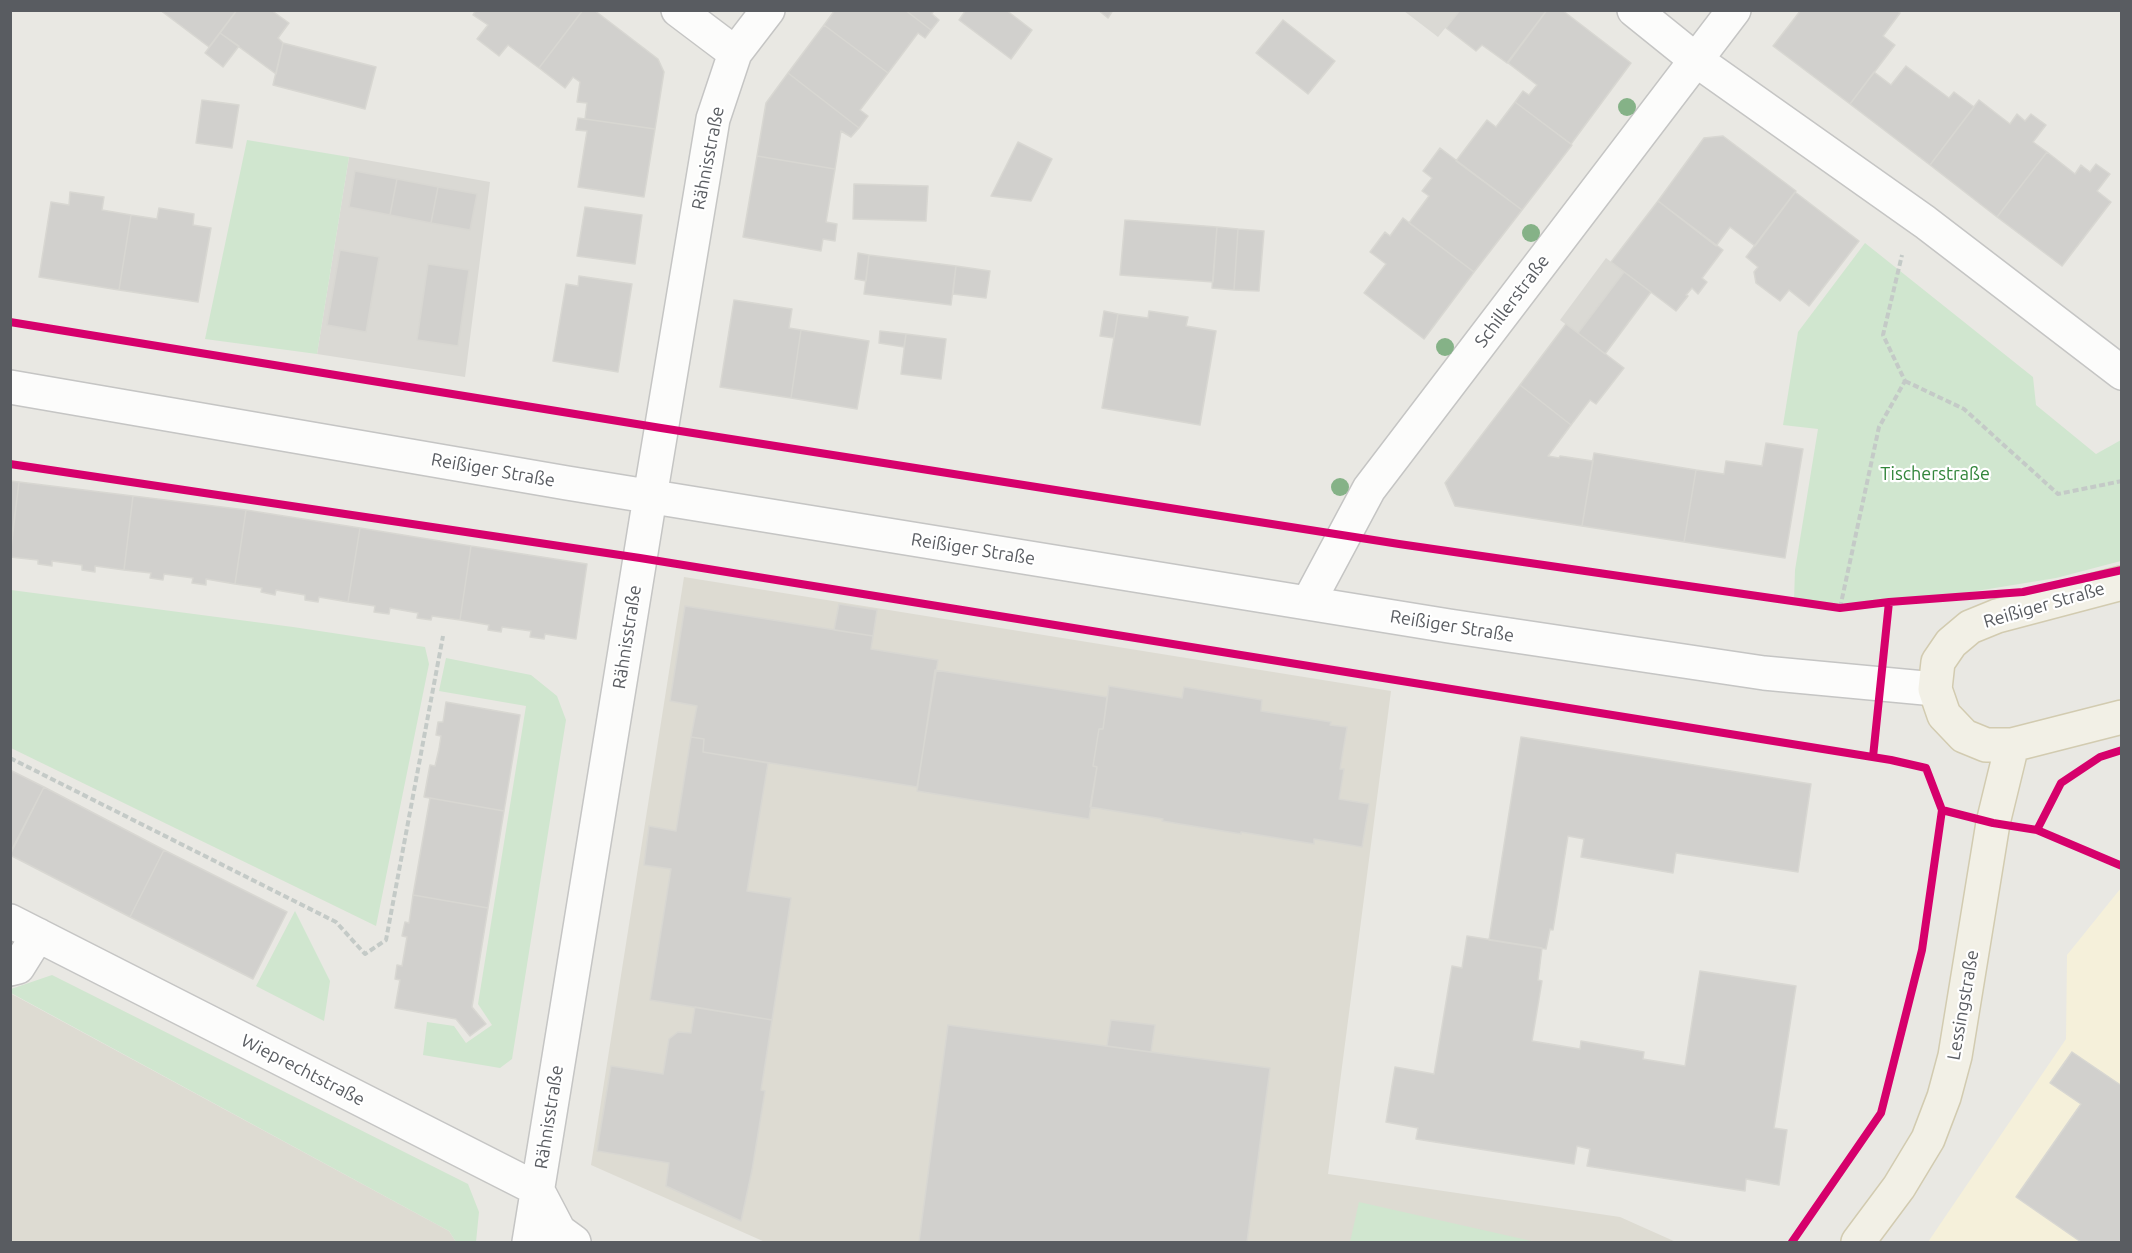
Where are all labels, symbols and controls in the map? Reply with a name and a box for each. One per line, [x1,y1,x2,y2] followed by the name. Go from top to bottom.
[687,104,729,212] street label: Rähnisstraße
[1470,250,1554,352] street label: Schillerstraße
[429,448,557,492] street label: Reißiger Straße
[1880,463,1990,485] park label: Tischerstraße
[909,529,1037,569] street label: Reißiger Straße
[1981,577,2107,633] street label: Reißiger Straße
[608,584,646,690] street label: Rähnisstraße
[1388,606,1516,646] street label: Reißiger Straße
[1943,948,1983,1062] street label: Lessingstraße
[237,1029,369,1111] street label: Wieprechtstraße
[530,1064,568,1170] street label: Rähnisstraße

